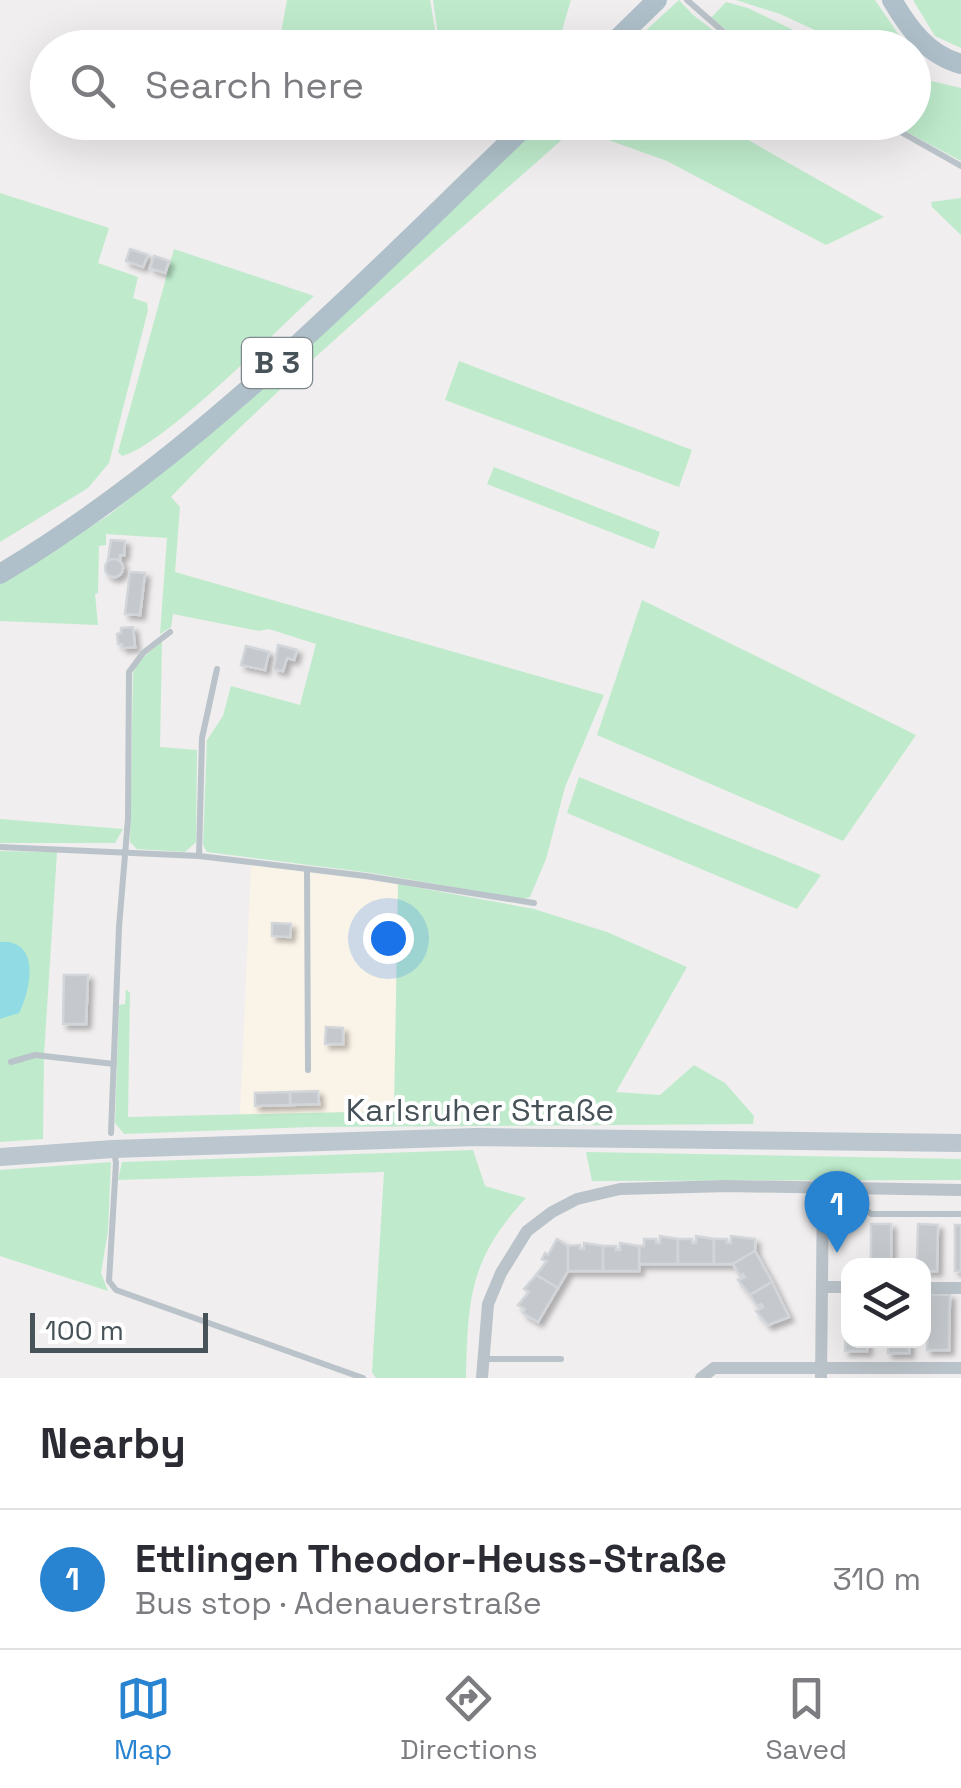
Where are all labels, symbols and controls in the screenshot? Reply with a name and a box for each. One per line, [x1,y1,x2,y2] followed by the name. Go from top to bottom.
[30,30,931,140] search box
[65,58,120,113] icon: search
[145,61,364,109] text: Search here
[242,338,312,388] road number: B 3
[363,913,414,964] your location
[346,1090,614,1130] street label: Karlsruher Straße
[804,1170,870,1253] pin: 1
[841,1258,931,1348] map controls
[841,1258,931,1348] button: layers
[30,1308,208,1352] scale bar
[45,1312,124,1348] text: 100 m
[40,1417,186,1470] text: Nearby
[135,1535,727,1583] text: Ettlingen Theodor-Heuss-Straße
[65,1559,80,1599] text: 1
[833,1559,921,1599] text: 310 m
[135,1583,542,1623] text: Bus stop · Adenauerstraße
[114,1671,172,1767] tab: Map
[400,1671,537,1767] tab: Directions
[765,1671,847,1767] tab: Saved

